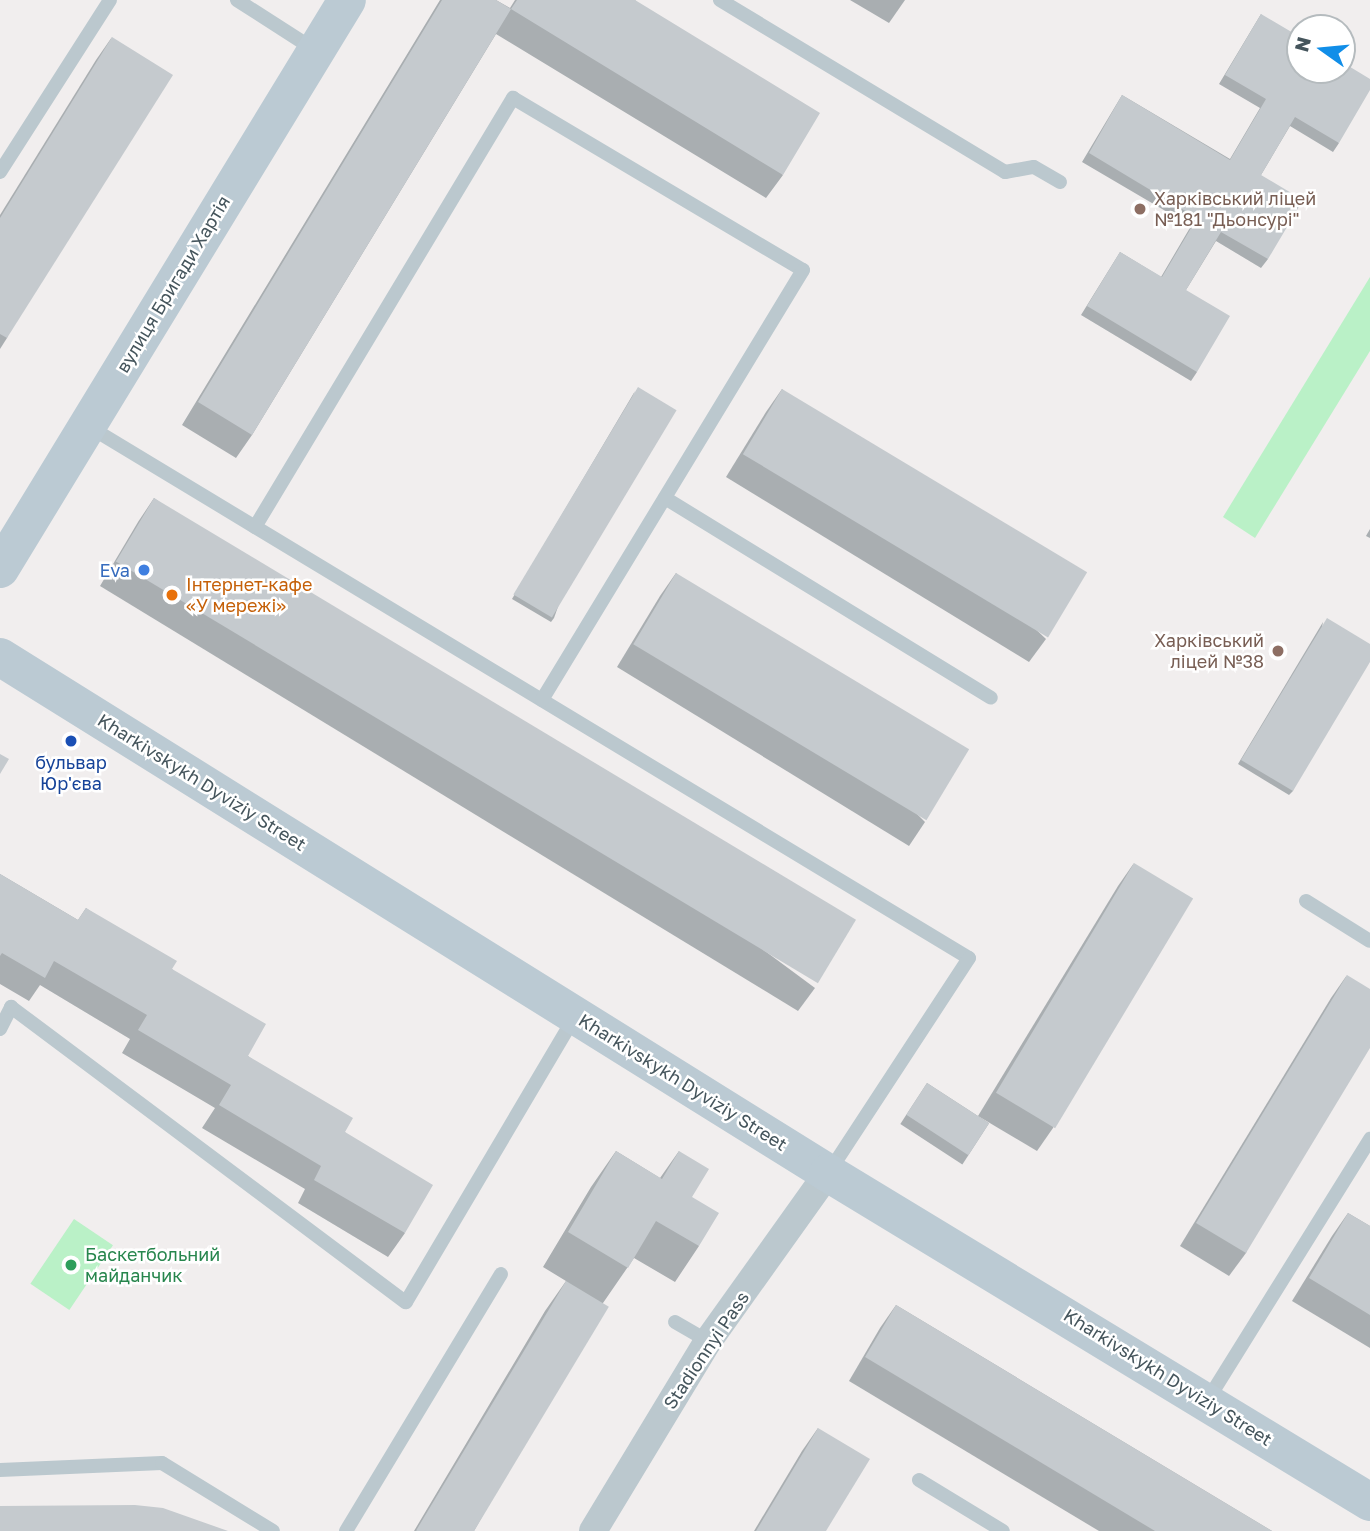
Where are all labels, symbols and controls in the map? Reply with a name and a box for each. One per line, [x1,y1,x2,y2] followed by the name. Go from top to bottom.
[1286,14,1356,84] north arrow
[1289,34,1315,54] text: N
[1154,188,1316,230] place label: Харківський ліцей №181 "Дьонсурі"
[112,192,234,376] street label: вулиця Бригади Хартія
[1132,201,1148,217] marker: Харківський ліцей №181 "Дьонсурі"
[99,559,130,581] place label: Eva
[136,562,152,578] marker: Eva
[186,574,312,616] place label: Інтернет-кафе «У мережі»
[164,587,180,603] marker: Інтернет-кафе «У мережі»
[1154,630,1264,672] place label: Харківський ліцей №38
[1270,643,1286,659] marker: Харківський ліцей №38
[94,709,310,855] street label: Kharkivskykh Dyviziy Street
[63,733,79,749] marker: бульвар Юр'єва
[35,752,107,794] place label: бульвар Юр'єва
[575,1009,791,1155] street label: Kharkivskykh Dyviziy Street
[85,1244,220,1286] place label: Баскетбольний майданчик
[63,1257,79,1273] marker: Баскетбольний майданчик
[659,1287,753,1413] street label: Stadionnyi Pass
[1060,1304,1276,1450] street label: Kharkivskykh Dyviziy Street

